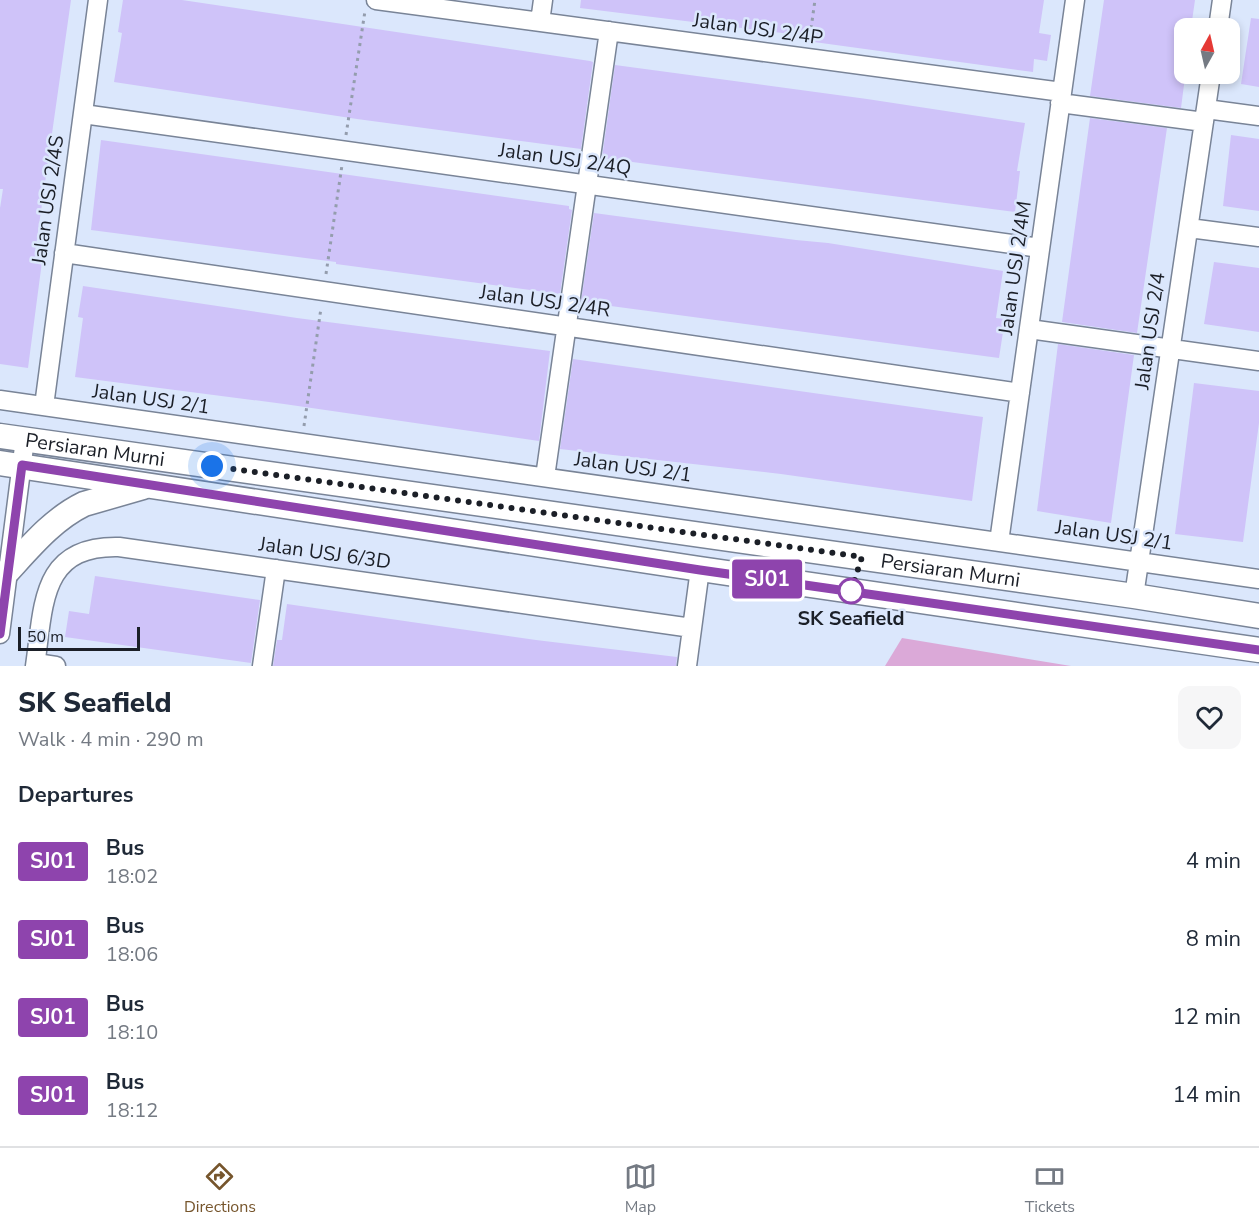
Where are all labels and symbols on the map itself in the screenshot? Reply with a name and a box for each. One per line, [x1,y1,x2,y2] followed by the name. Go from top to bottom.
[690,6,825,52] street label: Jalan USJ 2/4P
[1174,18,1240,84] north arrow
[25,134,70,267] street label: Jalan USJ 2/4S
[496,136,633,182] street label: Jalan USJ 2/4Q
[992,199,1038,338] street label: Jalan USJ 2/4M
[1128,271,1172,392] street label: Jalan USJ 2/4
[477,278,612,324] street label: Jalan USJ 2/4R
[90,377,211,421] street label: Jalan USJ 2/1
[24,426,167,473] street label: Persiaran Murni
[572,445,693,489] street label: Jalan USJ 2/1
[197,451,227,481] your location
[1053,513,1174,557] street label: Jalan USJ 2/1
[256,530,393,576] street label: Jalan USJ 6/3D
[879,547,1022,593] street label: Persiaran Murni
[725,560,809,598] line badge: SJ01
[838,578,864,604] marker: SK Seafield
[797,605,905,632] place label: SK Seafield
[18,624,140,652] scale bar

